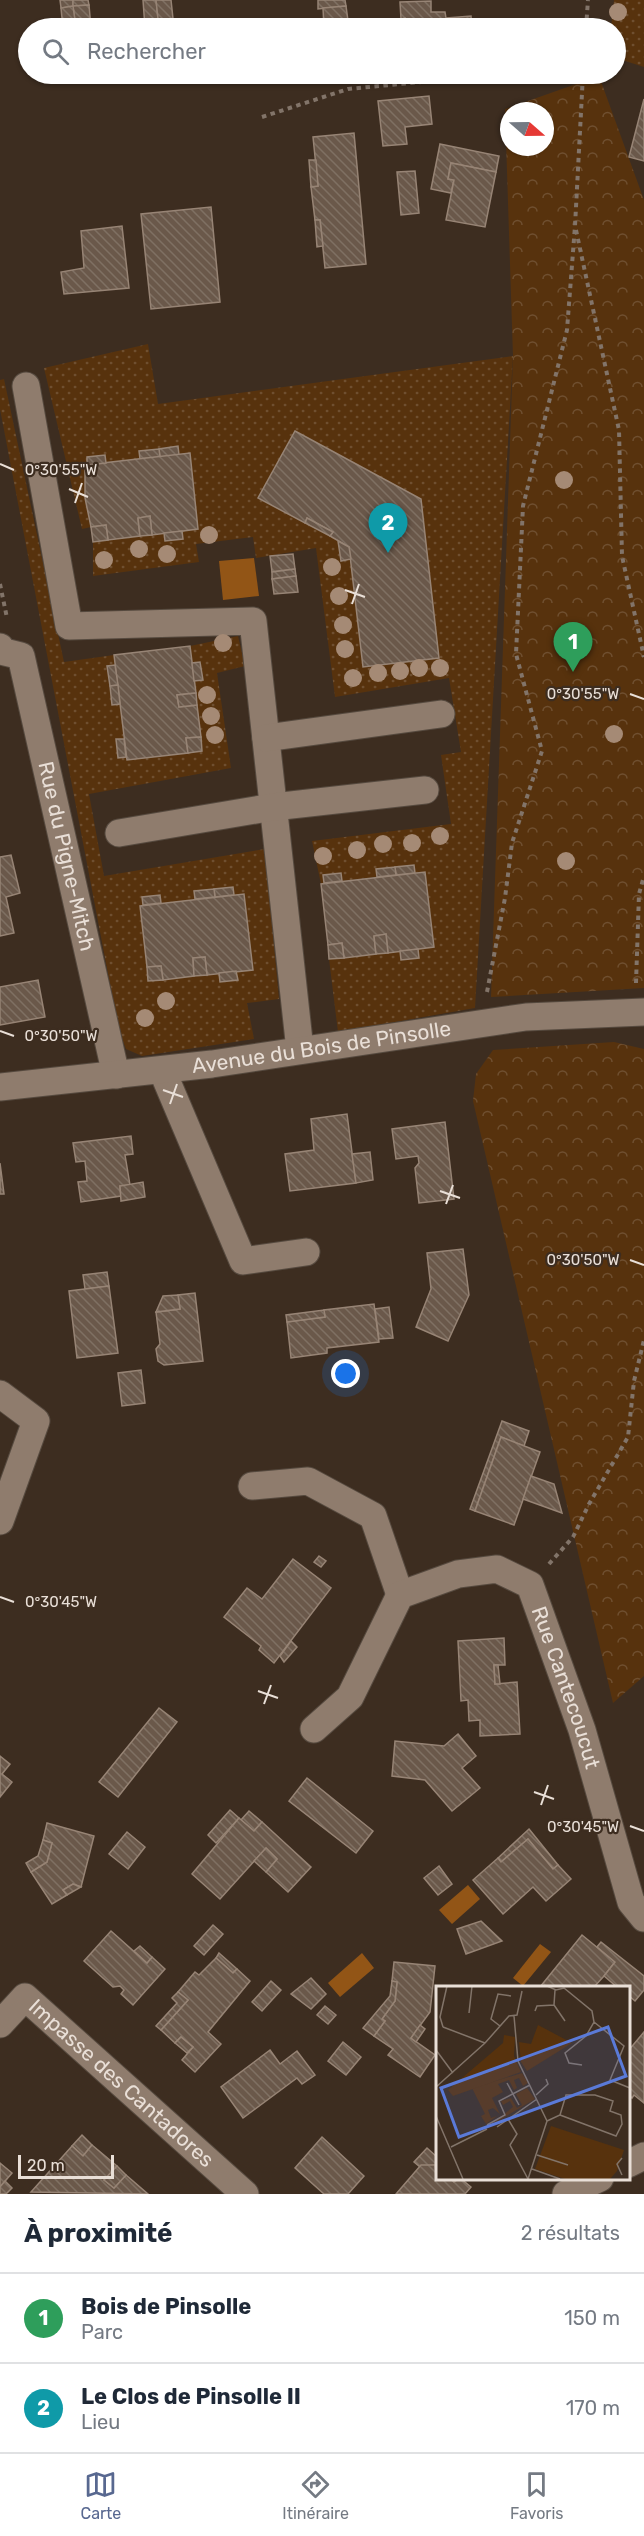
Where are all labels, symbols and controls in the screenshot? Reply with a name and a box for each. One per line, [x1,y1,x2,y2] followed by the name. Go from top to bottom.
[18,18,626,84] search box
[39,35,72,68] icon: search
[87,38,206,65] text: Rechercher
[500,102,554,156] north arrow
[25,461,97,479] text: 0°30'55"W
[368,504,408,553] pin: 2
[554,622,592,672] pin: 1
[547,685,619,703] text: 0°30'55"W
[33,759,100,953] street label: Rue du Pigne-Mitch
[191,1015,453,1078] street label: Avenue du Bois de Pinsolle
[24,1027,98,1045] text: 0°30'50"W
[546,1251,620,1269] text: 0°30'50"W
[331,1359,360,1388] your location
[25,1593,97,1611] text: 0°30'45"W
[527,1603,605,1771] street label: Rue Cantecoucut
[547,1818,619,1836] text: 0°30'45"W
[436,1986,629,2179] inset map
[24,1994,219,2172] street label: Impasse des Cantadores
[18,2152,114,2180] scale bar
[27,2156,65,2175] text: 20 m
[24,2218,173,2249] text: À proximité
[521,2221,620,2245] text: 2 résultats
[81,2293,251,2320] text: Bois de Pinsolle
[39,2306,48,2330] text: 1
[564,2306,620,2330] text: 150 m
[81,2320,123,2344] text: Parc
[81,2383,301,2410] text: Le Clos de Pinsolle II
[37,2396,50,2420] text: 2
[566,2396,620,2420] text: 170 m
[81,2410,120,2434] text: Lieu
[81,2468,121,2523] tab: Carte
[282,2468,349,2523] tab: Itinéraire
[510,2468,563,2523] tab: Favoris

